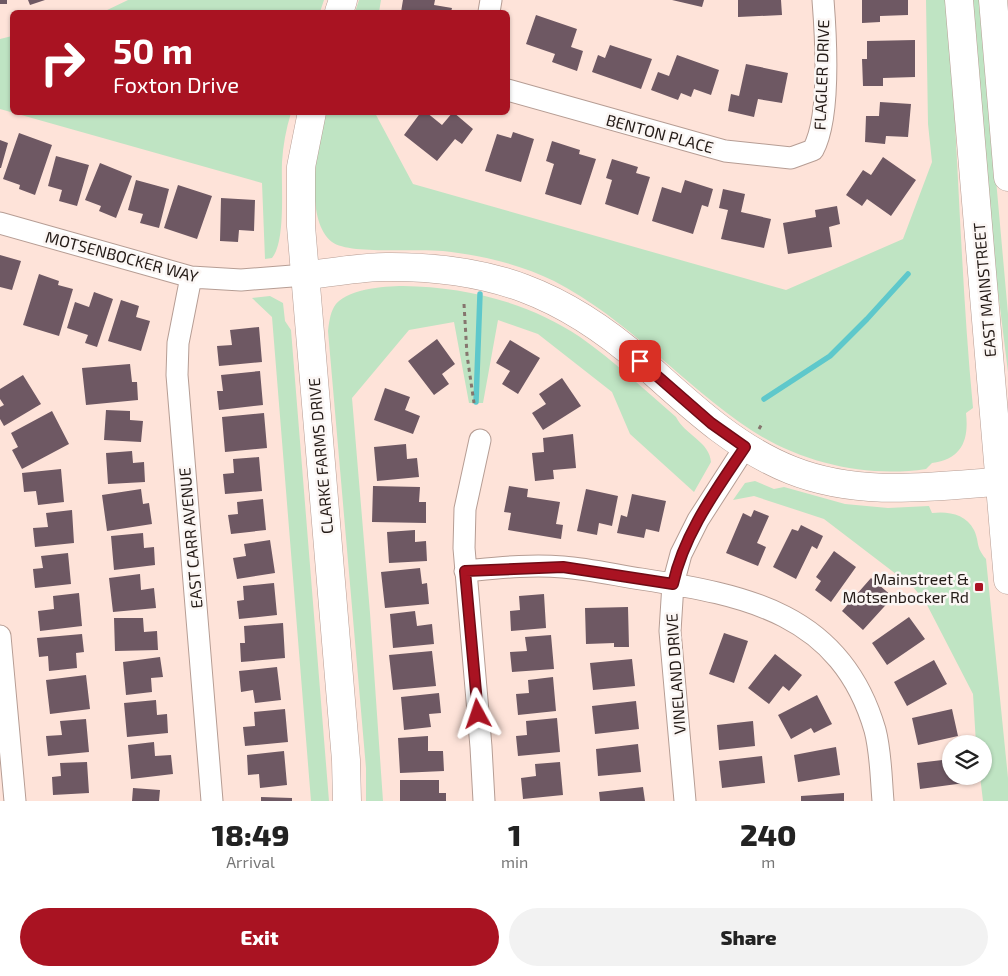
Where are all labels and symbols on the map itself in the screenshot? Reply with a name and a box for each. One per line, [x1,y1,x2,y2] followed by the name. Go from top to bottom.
[810,19,832,131] street label: FLAGLER DRIVE
[604,110,716,156] street label: BENTON PLACE
[969,222,999,358] street label: EAST MAINSTREET
[44,226,200,286] street label: MOTSENBOCKER WAY
[619,340,661,382] pin
[304,377,336,535] street label: CLARKE FARMS DRIVE
[174,467,206,609] street label: EAST CARR AVENUE
[843,569,969,606] place label: Mainstreet & Motsenbocker Rd
[973,581,985,593] marker: Mainstreet & Motsenbocker Rd
[661,613,689,735] street label: VINELAND DRIVE
[451,687,503,739] position arrow

